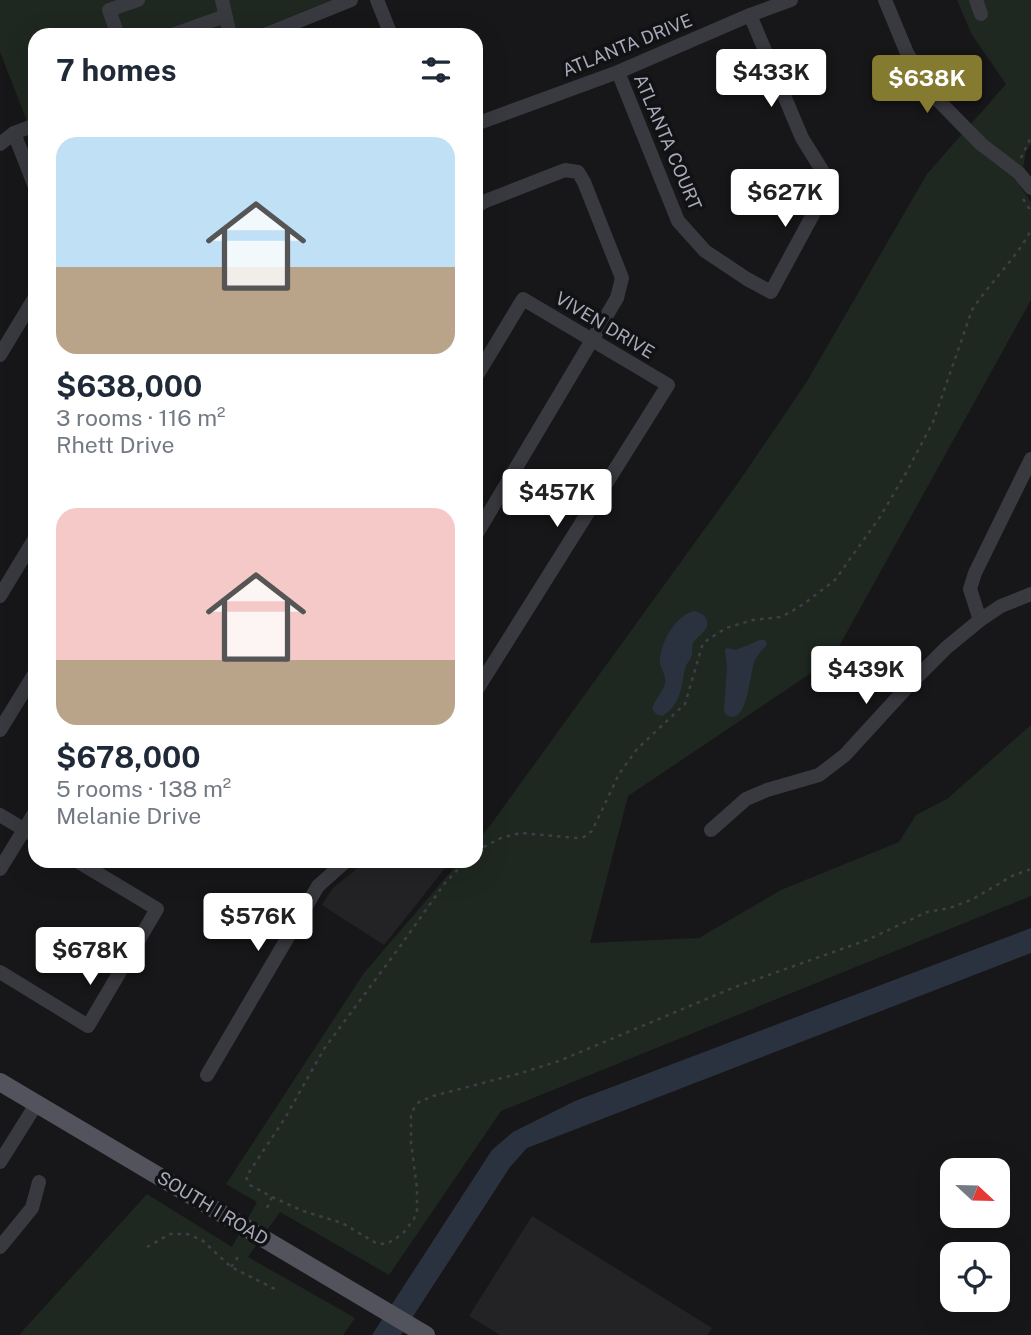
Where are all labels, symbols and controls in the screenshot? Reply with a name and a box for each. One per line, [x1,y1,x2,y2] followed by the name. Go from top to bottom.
[559,9,695,81] street label: ATLANTA DRIVE
[722,50,820,109] pin: $433K
[417,51,455,89] icon: filters
[56,52,177,88] text: 7 homes
[878,55,976,115] pin: $638K
[732,58,810,85] text: $433K
[888,64,966,91] text: $638K
[630,71,706,213] street label: ATLANTA COURT
[736,170,834,229] pin: $627K
[747,178,823,205] text: $627K
[193,183,319,309] icon: home
[552,287,658,363] street label: VIVEN DRIVE
[56,368,202,404] text: $638,000
[56,404,226,431] text: 3 rooms · 116 m²
[56,431,175,458] text: Rhett Drive
[508,470,606,529] pin: $457K
[519,478,595,505] text: $457K
[193,554,319,680] icon: home
[817,646,915,706] pin: $439K
[827,655,905,682] text: $439K
[56,739,201,775] text: $678,000
[56,775,231,802] text: 5 rooms · 138 m²
[56,802,201,829] text: Melanie Drive
[209,894,307,953] pin: $576K
[219,902,297,929] text: $576K
[41,928,139,987] pin: $678K
[52,936,128,963] text: $678K
[940,1158,1010,1228] north arrow
[940,1158,1010,1312] map controls
[154,1167,272,1249] street label: SOUTH I ROAD
[940,1242,1010,1312] button: locate

